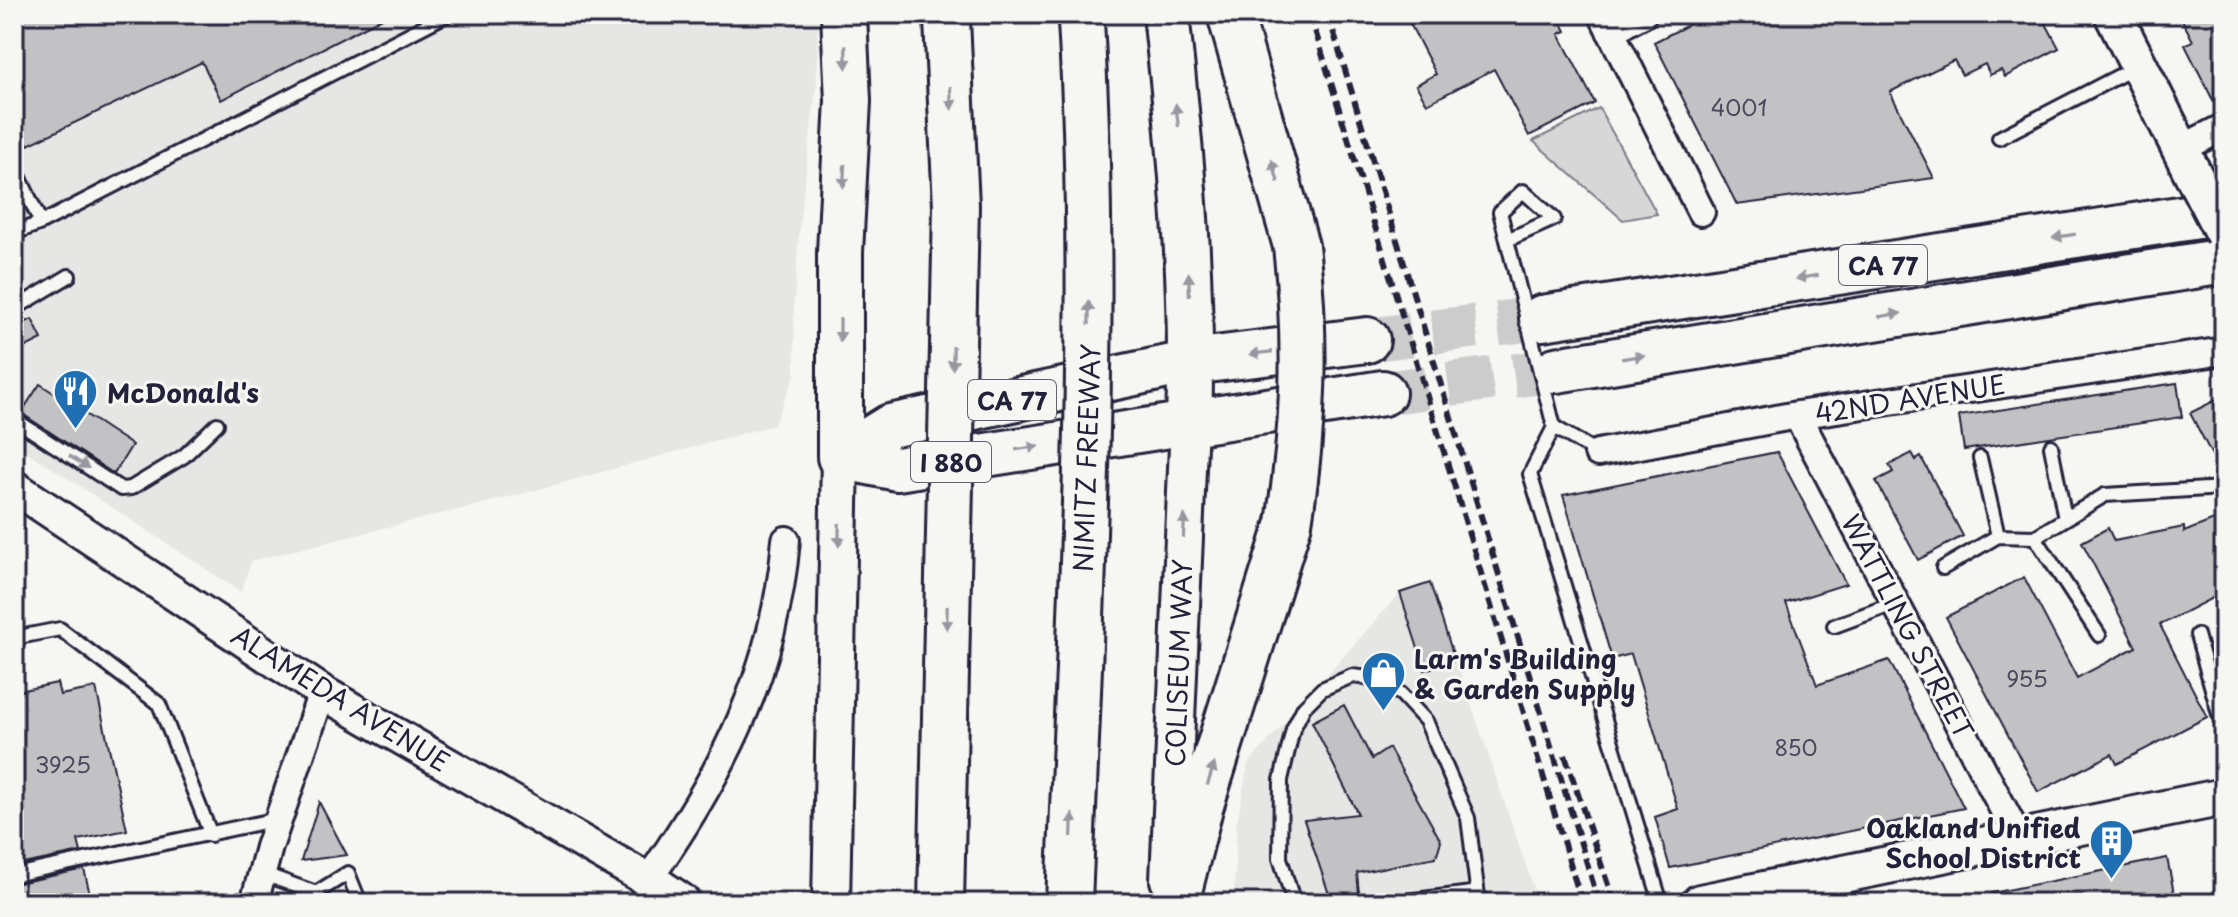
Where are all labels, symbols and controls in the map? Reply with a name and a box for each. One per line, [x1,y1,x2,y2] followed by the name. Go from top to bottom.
[840,45,853,70] one-way arrow
[945,86,958,111] one-way arrow
[1711,90,1767,123] house number: 4001
[1171,102,1184,127] one-way arrow
[1268,158,1281,182] one-way arrow
[837,164,850,189] one-way arrow
[2051,231,2076,243] one-way arrow
[1839,245,1927,285] road number: CA 77
[1183,271,1196,296] one-way arrow
[1794,271,1819,284] one-way arrow
[1083,300,1096,325] one-way arrow
[1877,308,1902,321] one-way arrow
[834,318,846,343] one-way arrow
[1063,343,1109,573] street label: NIMITZ FREEWAY
[947,346,959,371] one-way arrow
[1248,347,1273,360] one-way arrow
[1621,351,1646,363] one-way arrow
[1812,364,2008,432] street label: 42ND AVENUE
[52,368,100,431] restaurant icon: McDonald's
[107,373,259,412] place label: McDonald's
[968,380,1056,420] road number: CA 77
[911,442,991,482] road number: I 880
[1015,442,1040,454] one-way arrow
[68,455,90,469] one-way arrow
[1832,507,1984,745] street label: WATTLING STREET
[1178,513,1191,538] one-way arrow
[833,523,845,548] one-way arrow
[1155,558,1201,768] street label: COLISEUM WAY
[941,606,954,631] one-way arrow
[224,615,458,781] street label: ALAMEDA AVENUE
[1414,639,1635,708] place label: Larm's Building & Garden Supply
[1359,649,1407,712] shop icon: Larm's Building & Garden Supply
[2006,661,2048,694] house number: 955
[1774,730,1818,763] house number: 850
[35,747,91,780] house number: 3925
[1206,762,1218,786] one-way arrow
[1866,808,2081,877] place label: Oakland Unified School District
[1066,812,1079,837] one-way arrow
[2088,818,2136,881] building icon: Oakland Unified School District

